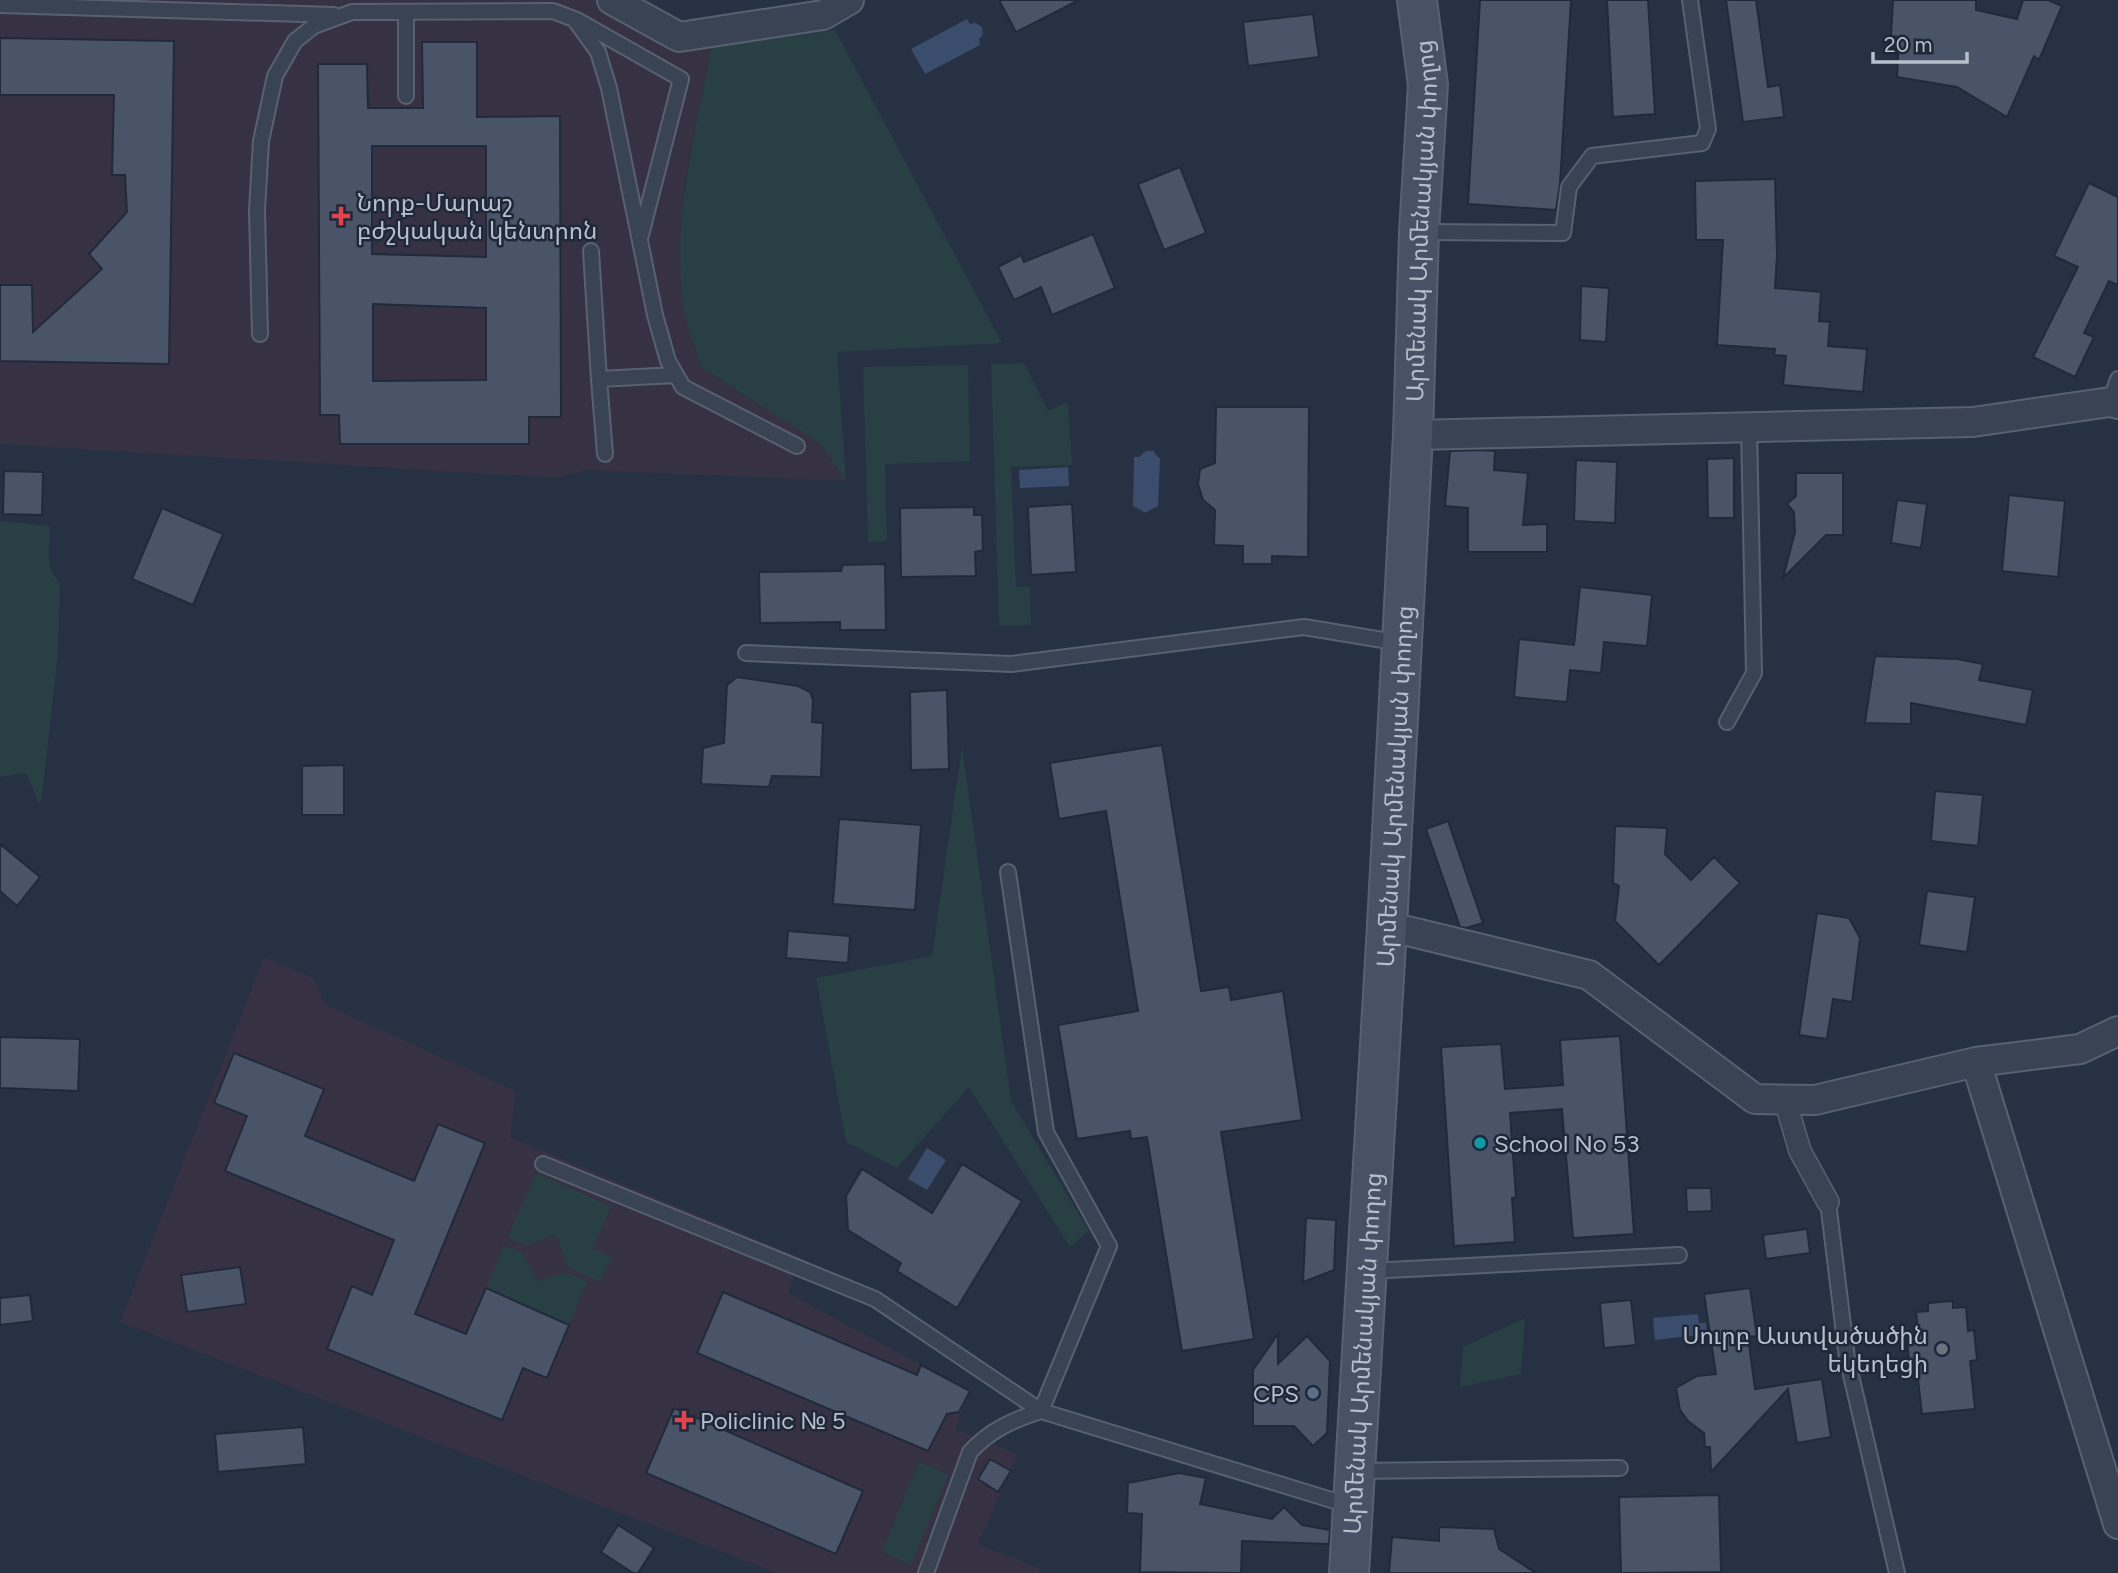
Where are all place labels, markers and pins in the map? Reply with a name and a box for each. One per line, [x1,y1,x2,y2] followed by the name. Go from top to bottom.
[357,188,597,245] place label: Նորք-Մարաշ բժշկական կենտրոն
[331,206,351,226] marker: Նորք-Մարաշ բժշկական կենտրոն
[1494,1129,1639,1158] place label: School No 53
[1472,1135,1488,1151] marker: School No 53
[1682,1321,1928,1378] place label: Սուրբ Աստվածածին եկեղեցի
[1934,1341,1950,1357] marker: Սուրբ Աստվածածին եկեղեցի
[1253,1379,1299,1408] place label: CPS
[1305,1385,1321,1401] marker: CPS
[700,1406,846,1435] place label: Policlinic № 5
[674,1410,694,1430] marker: Policlinic № 5

